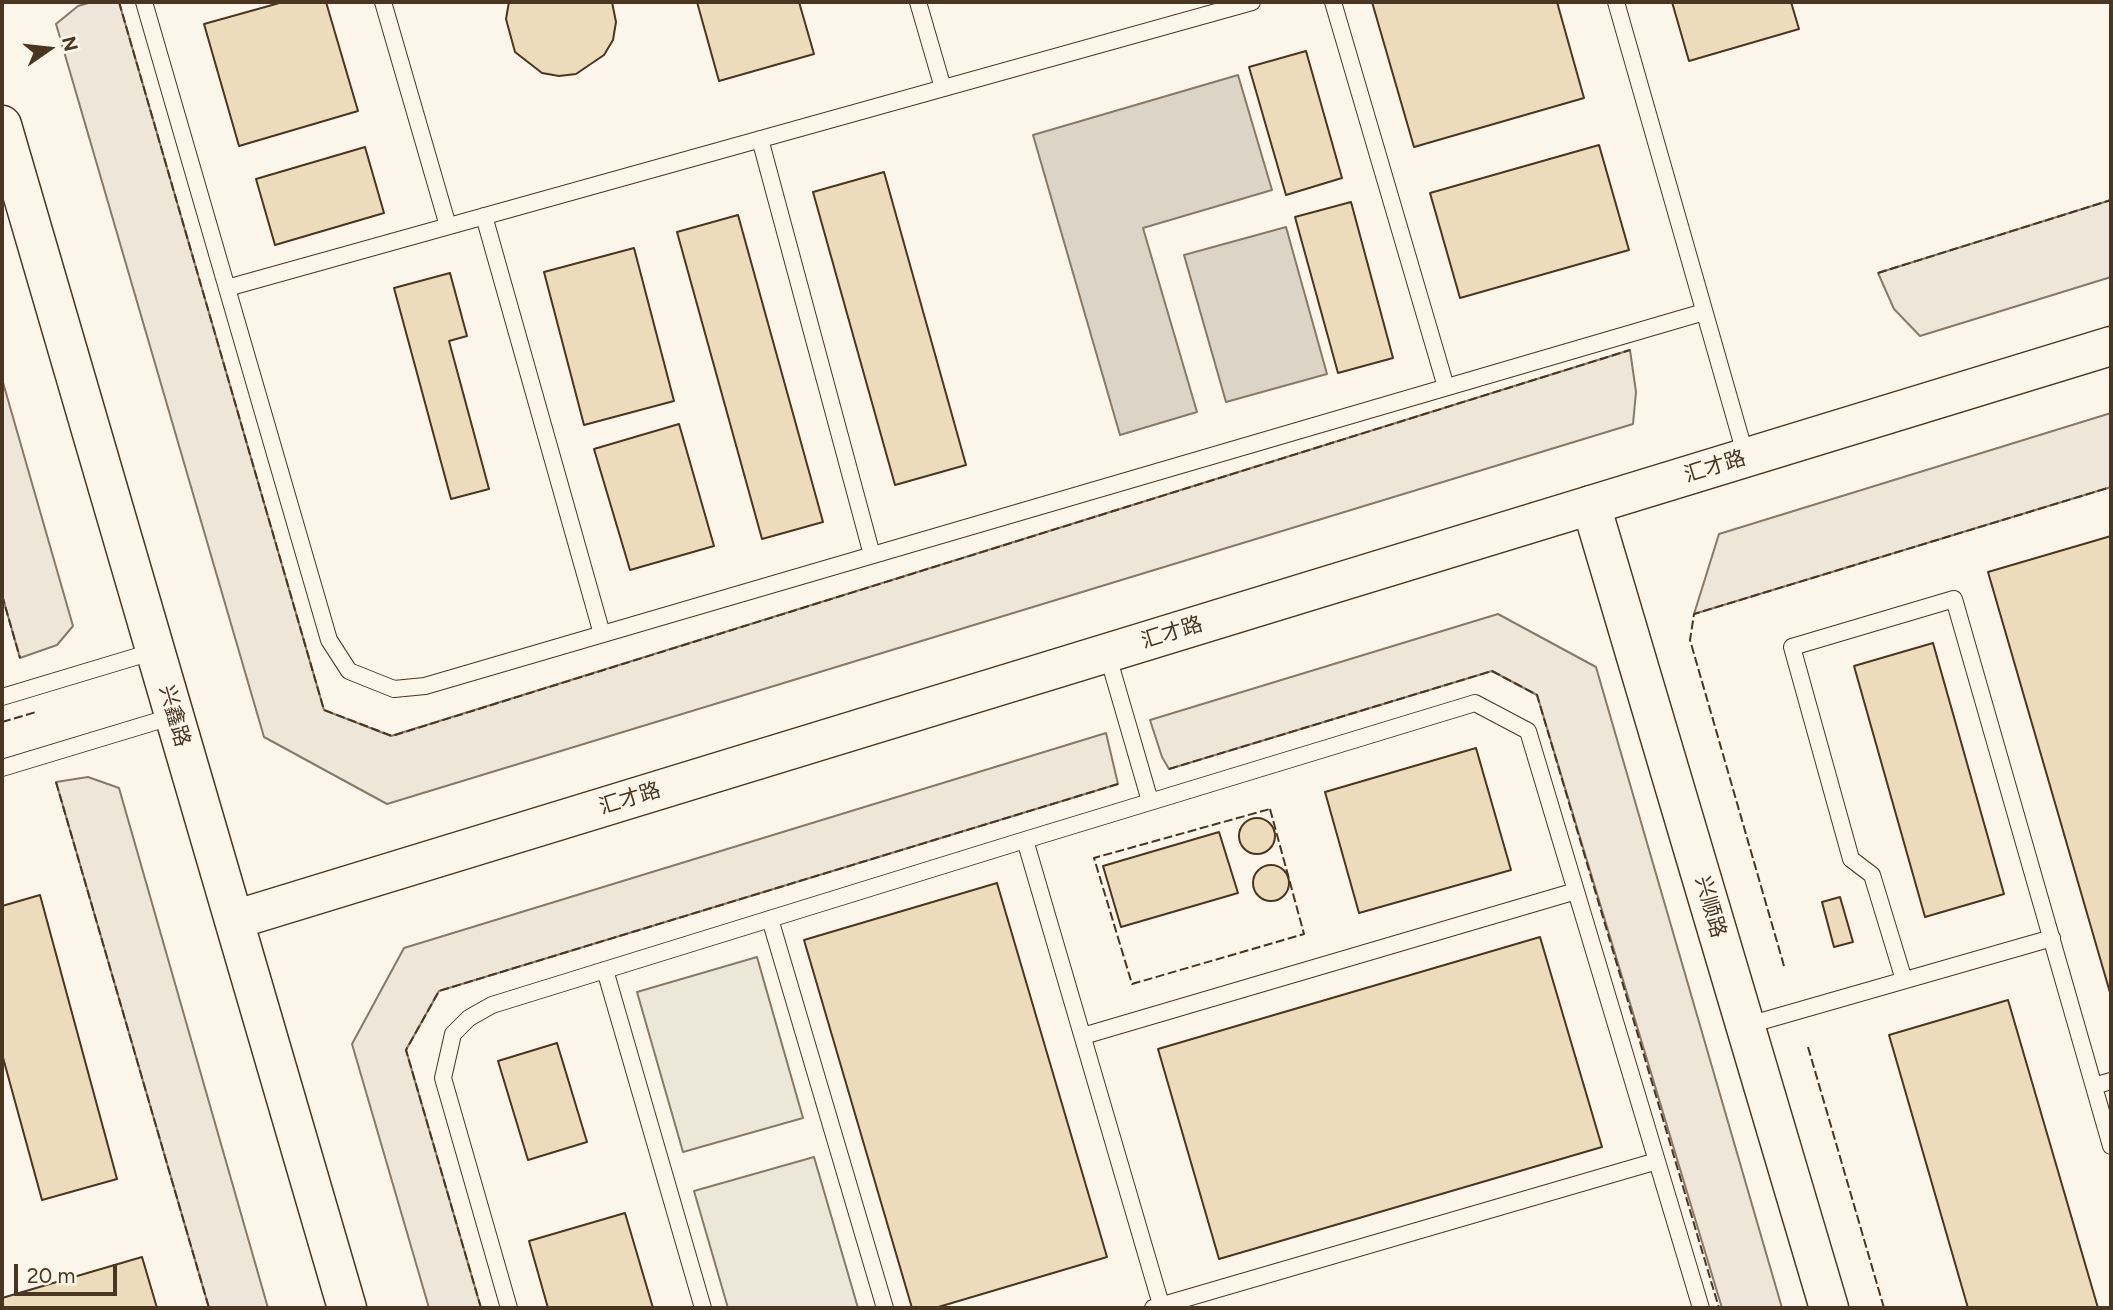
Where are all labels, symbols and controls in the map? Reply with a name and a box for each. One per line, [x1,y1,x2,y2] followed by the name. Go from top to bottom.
[14,14,84,84] north arrow
[57,34,83,54] text: N
[1681,446,1749,488] street label: 汇才路
[1138,612,1206,654] street label: 汇才路
[153,682,195,750] street label: 兴鑫路
[596,778,664,820] street label: 汇才路
[1689,873,1731,941] street label: 兴顺路
[18,1250,121,1294] scale bar
[27,1263,75,1288] text: 20 m

